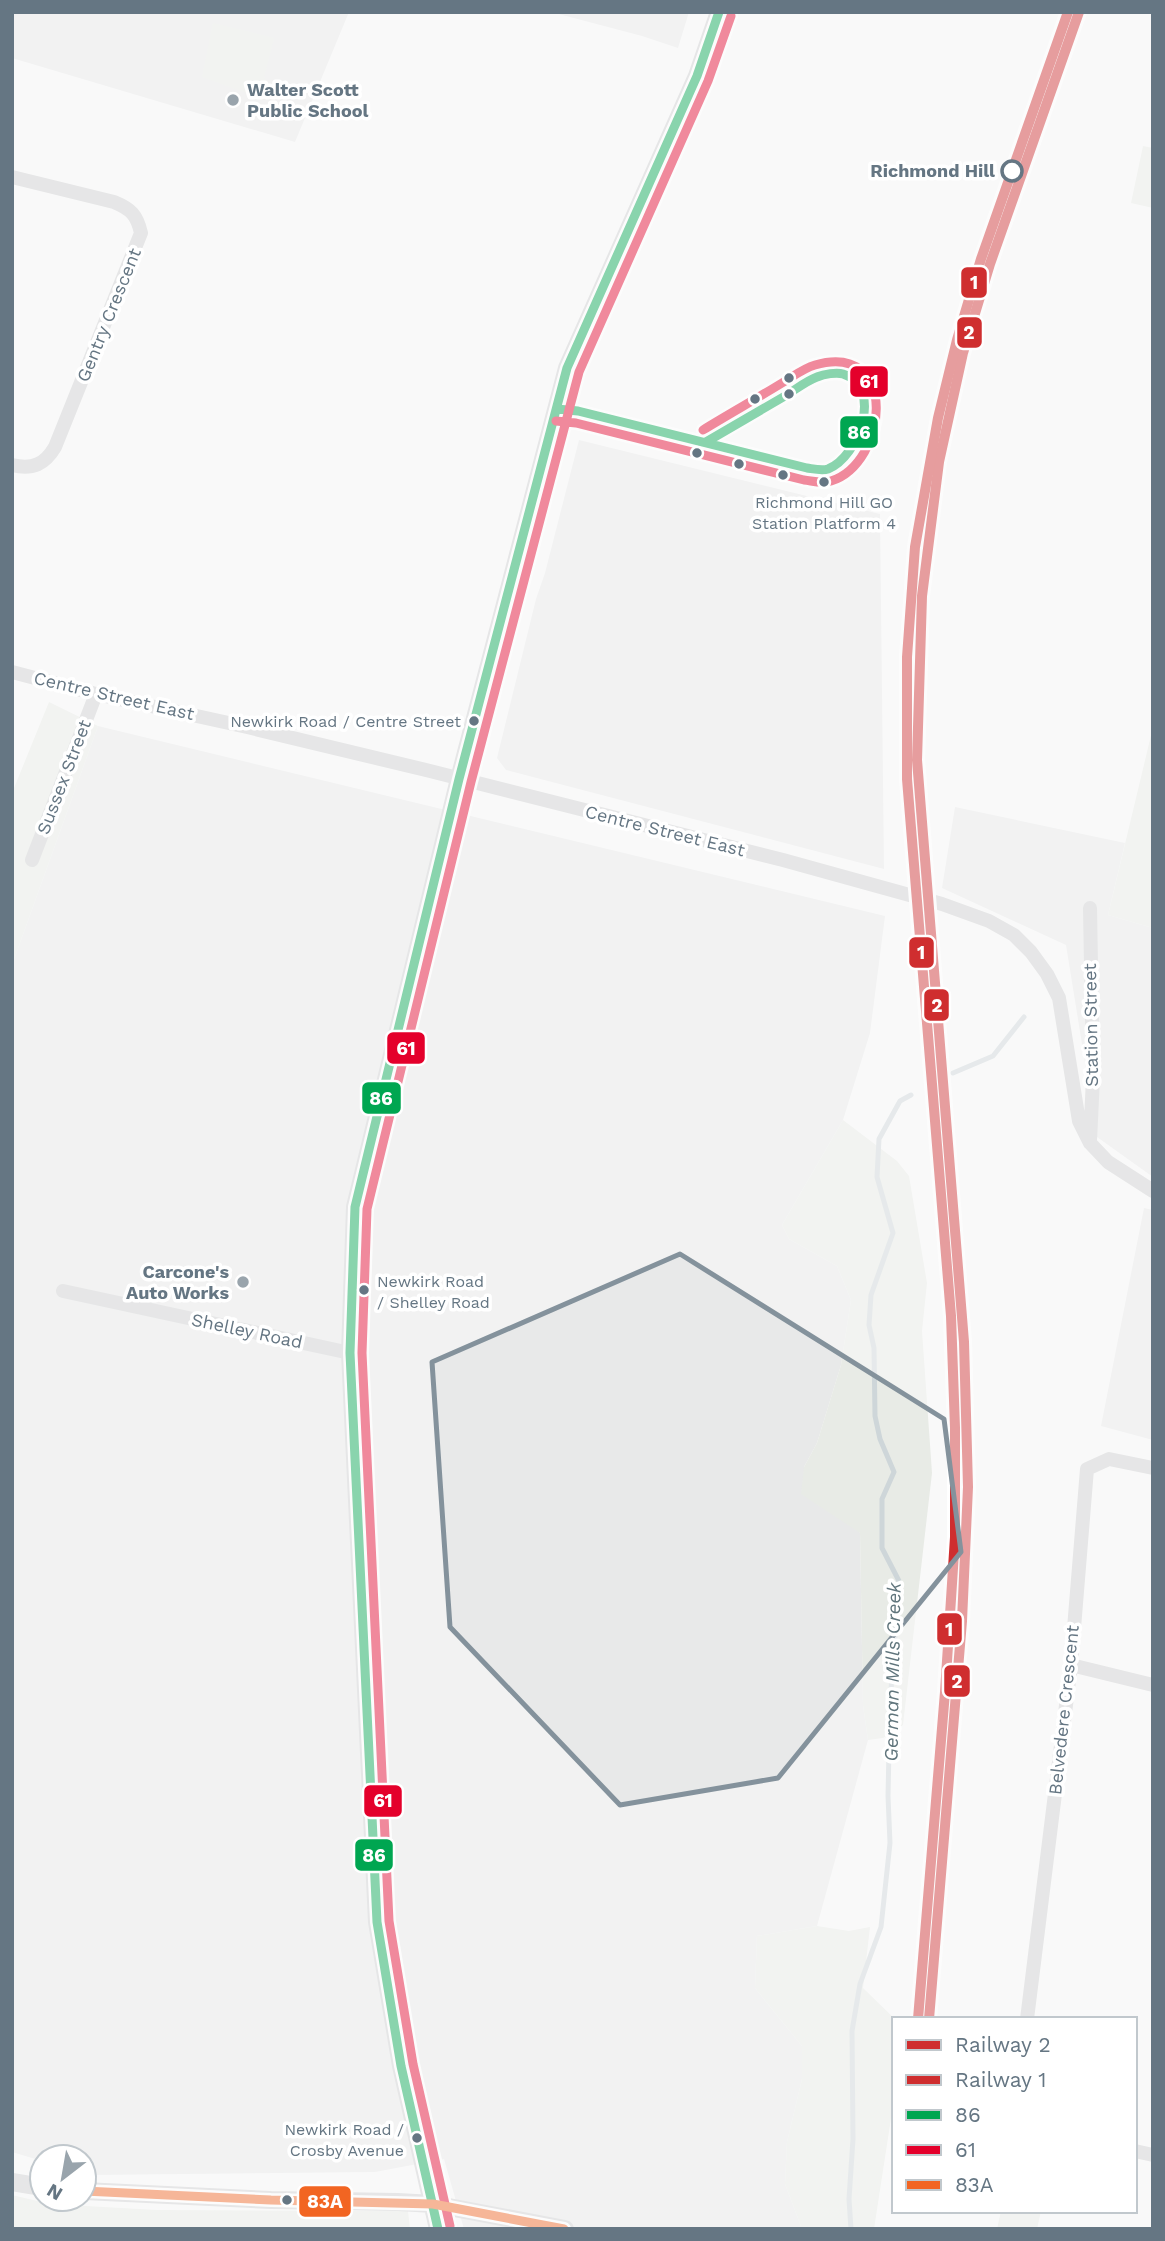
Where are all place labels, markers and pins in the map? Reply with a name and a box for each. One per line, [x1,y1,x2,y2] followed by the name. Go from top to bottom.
[247,79,368,121] place label: Walter Scott Public School
[225,92,241,108] marker: Walter Scott Public School
[870,160,995,181] place label: Richmond Hill
[1001,160,1023,182] marker: Richmond Hill
[782,371,796,385] unlabelled marker
[782,387,796,401] unlabelled marker
[748,392,762,406] unlabelled marker
[690,446,704,460] unlabelled marker
[732,457,746,471] unlabelled marker
[776,468,790,482] unlabelled marker
[817,475,831,489] marker: Richmond Hill GO Station Platform 4
[752,493,896,533] place label: Richmond Hill GO Station Platform 4
[230,712,461,731] place label: Newkirk Road / Centre Street
[467,714,481,728] marker: Newkirk Road / Centre Street
[126,1261,229,1303] place label: Carcone's Auto Works
[377,1272,490,1312] place label: Newkirk Road / Shelley Road
[235,1274,251,1290] marker: Carcone's Auto Works
[357,1283,371,1297] marker: Newkirk Road / Shelley Road
[284,2120,404,2160] place label: Newkirk Road / Crosby Avenue
[410,2131,424,2145] marker: Newkirk Road / Crosby Avenue
[280,2193,294,2207] unlabelled marker

